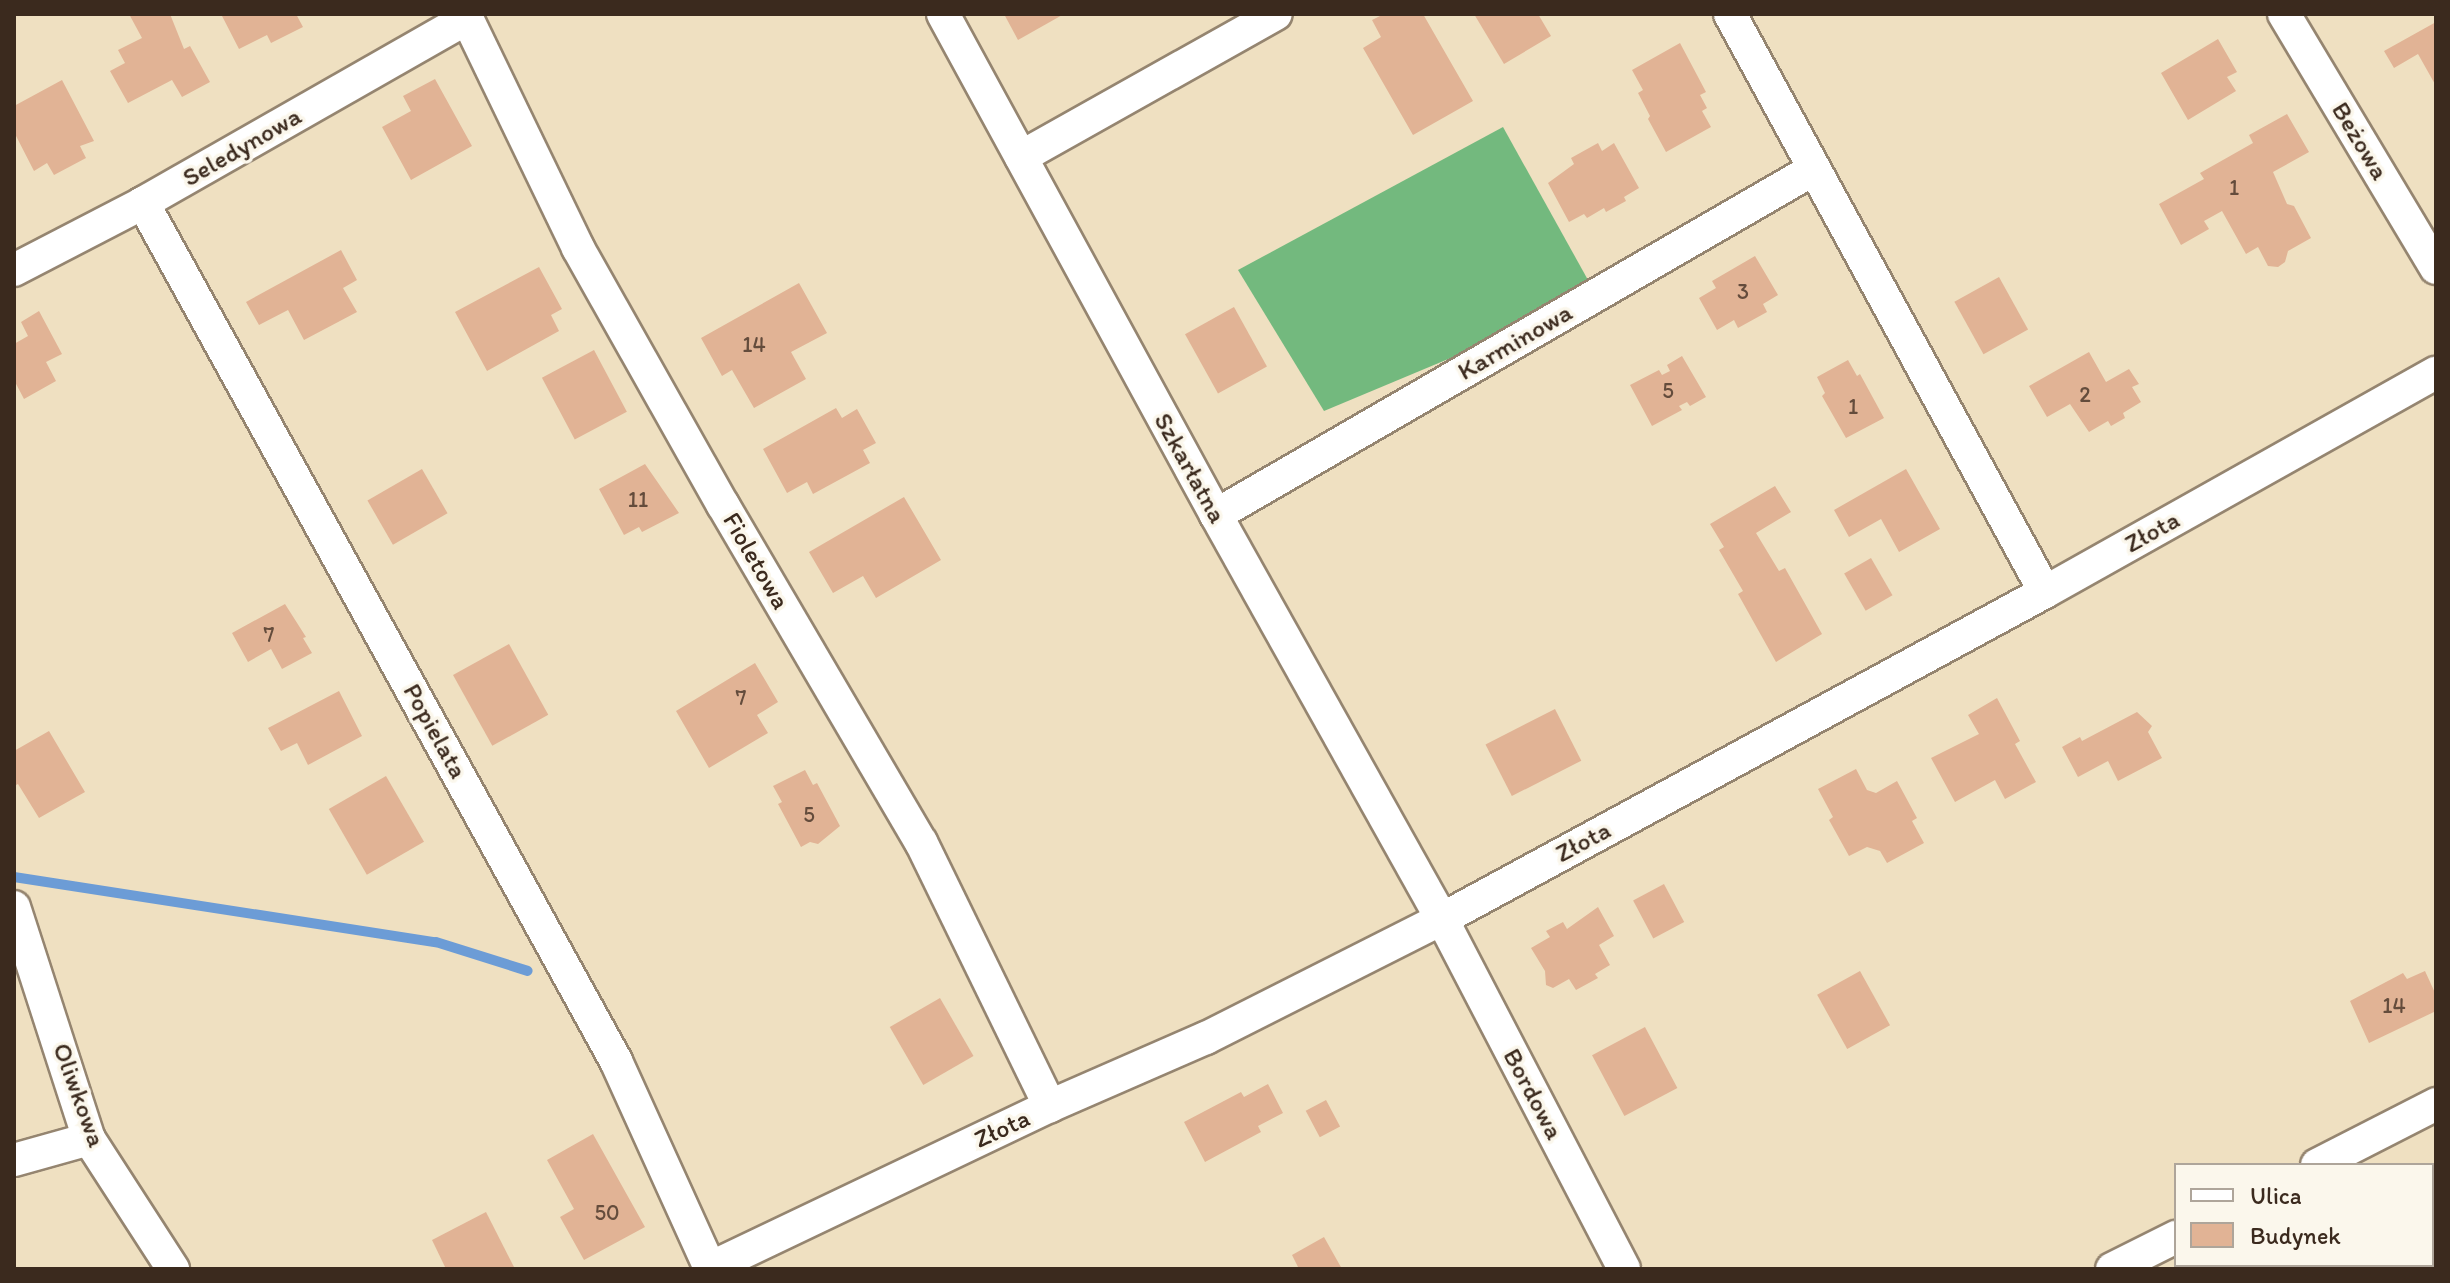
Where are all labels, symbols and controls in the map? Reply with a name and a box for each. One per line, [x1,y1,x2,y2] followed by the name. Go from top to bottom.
[2325,96,2395,186] street label: Beżowa
[177,100,307,194] street label: Seledynowa
[2229,175,2239,201] house number: 1
[1737,279,1749,305] house number: 3
[1452,297,1578,387] street label: Karminowa
[742,332,766,358] house number: 14
[1662,378,1674,404] house number: 5
[2079,382,2091,408] house number: 2
[1848,394,1858,420] house number: 1
[1147,407,1233,529] street label: Szkarłatna
[628,487,648,513] house number: 11
[2119,504,2185,560] street label: Złota
[716,507,796,615] street label: Fioletowa
[264,622,274,648] house number: 7
[396,678,474,784] street label: Popielata
[736,685,746,711] house number: 7
[803,802,815,828] house number: 5
[1550,815,1616,869] street label: Złota
[2382,993,2406,1019] house number: 14
[46,1039,112,1151] street label: Oliwkowa
[1496,1043,1570,1145] street label: Bordowa
[969,1103,1035,1155] street label: Złota
[2174,1163,2434,1267] legend
[2250,1181,2302,1210] text: Ulica
[594,1200,620,1226] house number: 50
[2250,1221,2341,1250] text: Budynek

